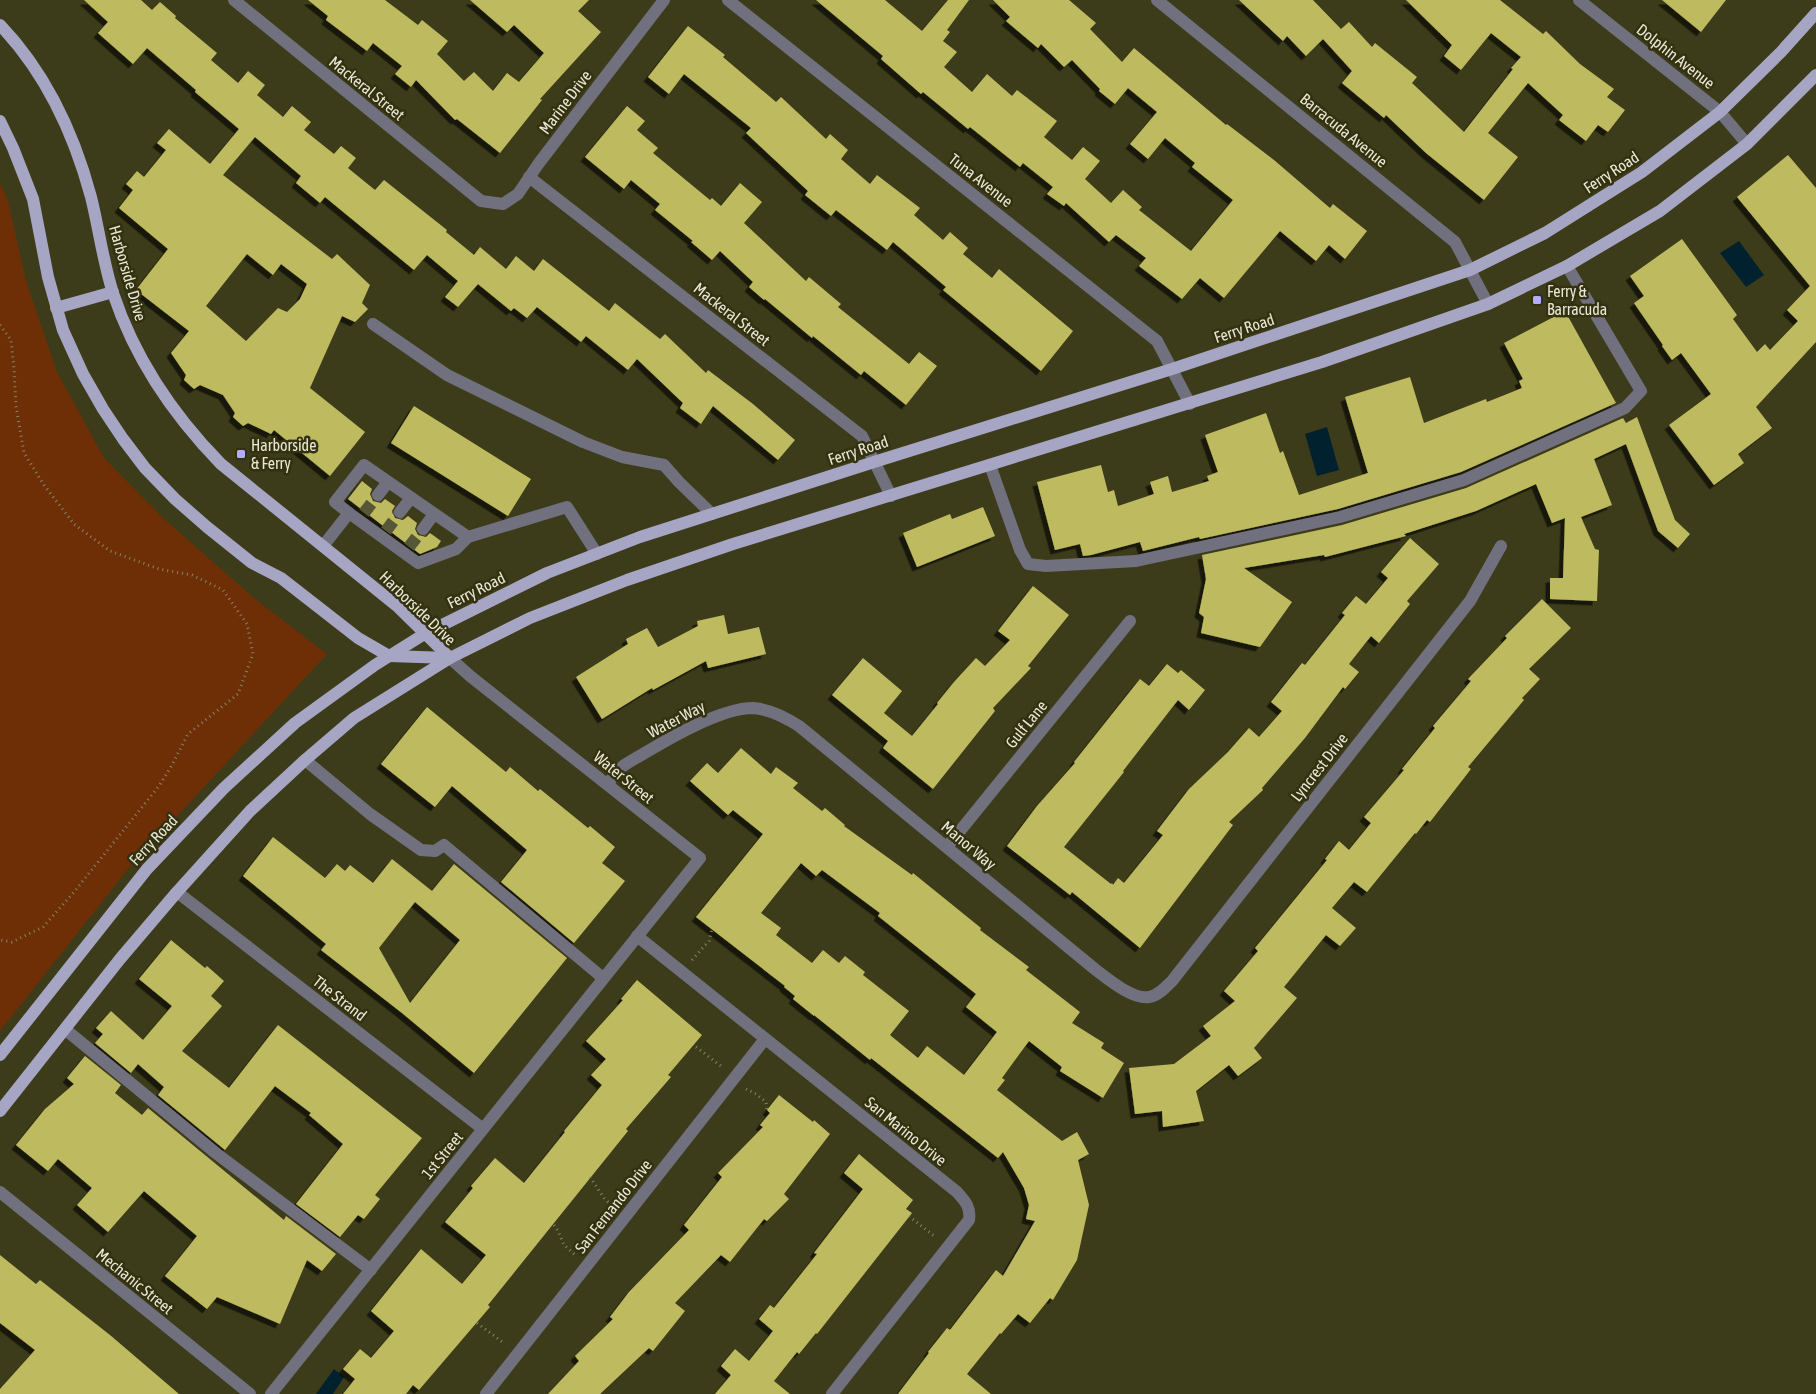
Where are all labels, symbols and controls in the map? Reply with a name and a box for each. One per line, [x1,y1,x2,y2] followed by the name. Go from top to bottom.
[1633,20,1719,93] street label: Dolphin Avenue
[326,52,408,124] street label: Mackeral Street
[535,67,595,137] street label: Marine Drive
[1297,89,1391,171] street label: Barracuda Avenue
[1580,148,1643,197] street label: Ferry Road
[946,150,1016,210] street label: Tuna Avenue
[106,223,150,323] street label: Harborside Drive
[690,279,774,349] street label: Mackeral Street
[1547,282,1607,318] place label: Ferry & Barracuda
[1531,294,1543,306] marker: Ferry & Barracuda
[1212,310,1277,347] street label: Ferry Road
[826,432,891,469] street label: Ferry Road
[251,436,316,473] place label: Harborside & Ferry
[235,448,247,460] marker: Harborside & Ferry
[376,567,460,649] street label: Harborside Drive
[444,568,508,613] street label: Ferry Road
[644,697,709,742] street label: Water Way
[1001,697,1051,751] street label: Gulf Lane
[1287,729,1352,805] street label: Lyncrest Drive
[590,747,658,807] street label: Water Street
[125,811,182,870] street label: Ferry Road
[937,817,1000,874] street label: Manor Way
[310,972,370,1024] street label: The Strand
[862,1093,950,1169] street label: San Marino Drive
[418,1128,467,1182] street label: 1st Street
[571,1156,655,1256] street label: San Fernando Drive
[93,1245,177,1318] street label: Mechanic Street

